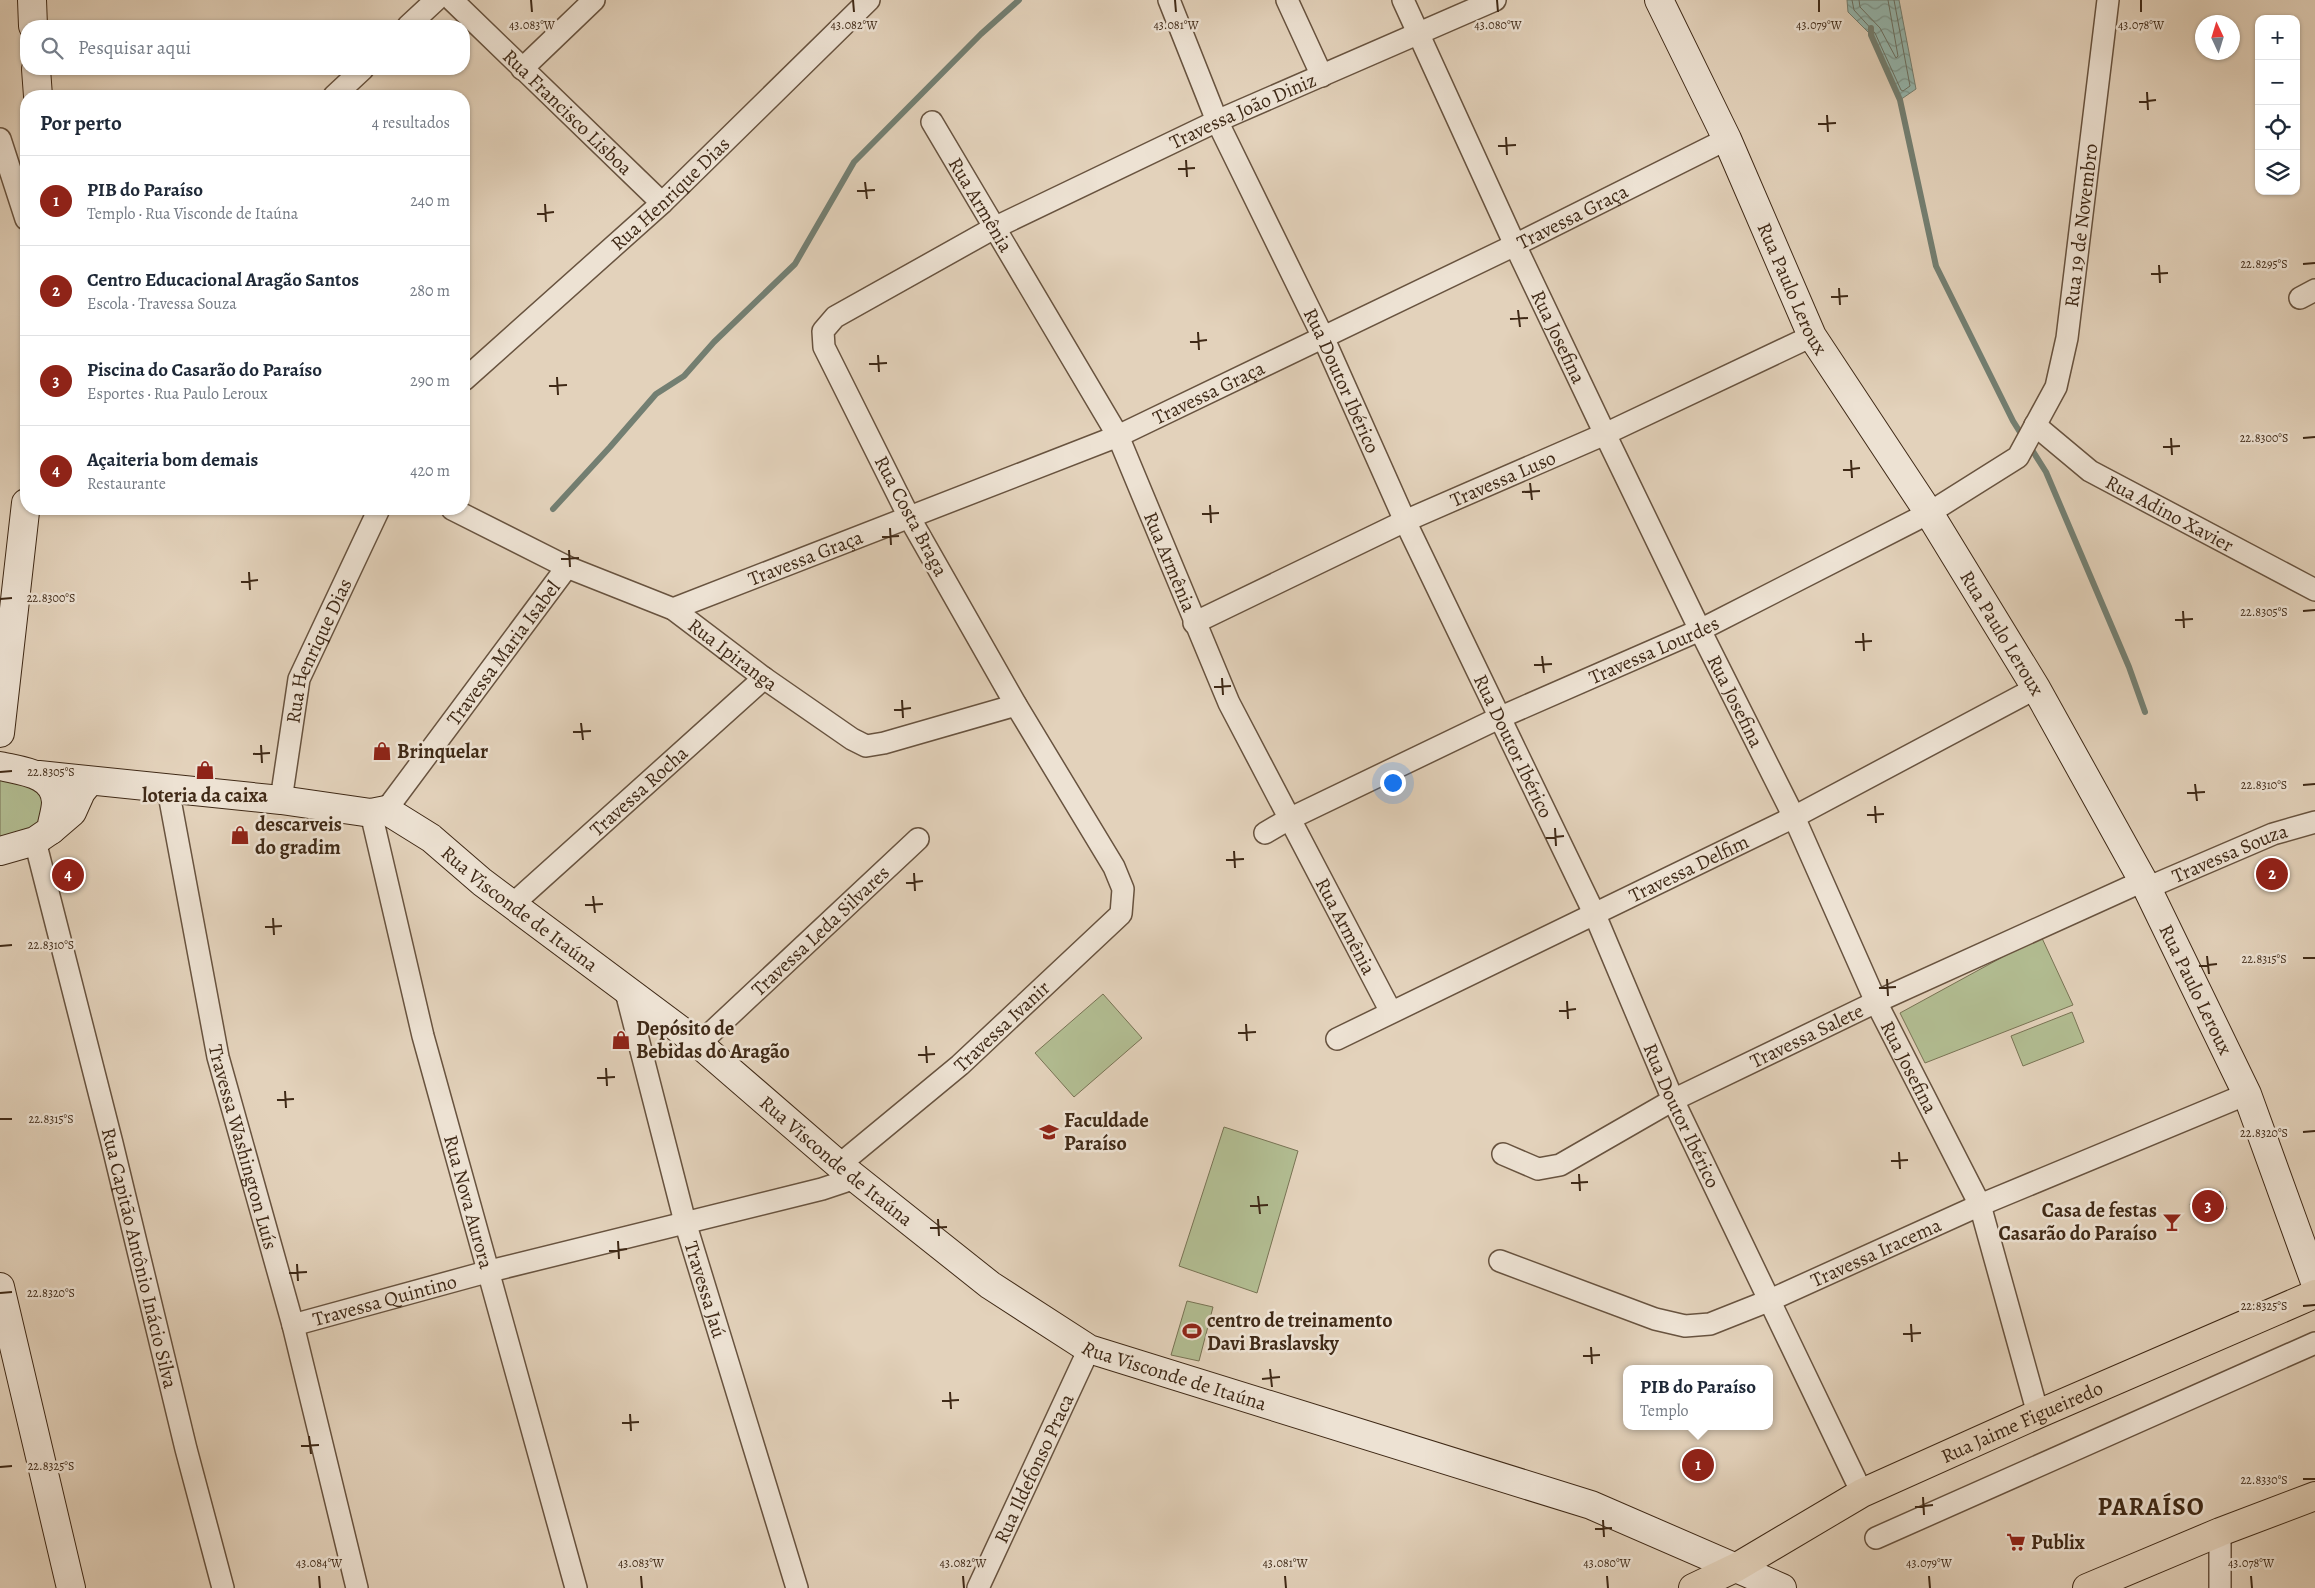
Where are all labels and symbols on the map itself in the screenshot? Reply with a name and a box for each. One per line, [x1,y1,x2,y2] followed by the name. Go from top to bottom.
[2195,15,2240,60] north arrow
[509,17,556,33] text: 43.083°W
[831,17,878,33] text: 43.082°W
[1153,17,1199,33] text: 43.081°W
[1474,17,1523,33] text: 43.080°W
[1796,17,1843,33] text: 43.079°W
[2118,17,2165,33] text: 43.078°W
[497,43,639,181] street label: Rua Francisco Lisboa
[1165,66,1320,155] street label: Travessa João Diniz
[605,130,736,256] street label: Rua Henrique Dias
[2057,142,2104,309] street label: Rua 19 de Novembro
[942,152,1020,258] street label: Rua Armênia
[1512,177,1633,256] street label: Travessa Graça
[1751,218,1834,360] street label: Rua Paulo Leroux
[2240,256,2288,272] text: 22.8295°S
[1525,286,1593,389] street label: Rua Josefina
[1297,303,1386,457] street label: Rua Doutor Ibérico
[1148,354,1270,431] street label: Travessa Graça
[2240,430,2288,446] text: 22.8300°S
[1446,444,1560,513] street label: Travessa Luso
[868,451,955,582] street label: Rua Costa Braga
[2101,468,2239,558] street label: Rua Adino Xavier
[1137,507,1203,616] street label: Rua Armênia
[744,523,867,592] street label: Travessa Graça
[1954,565,2051,701] street label: Rua Paulo Leroux
[279,574,358,725] street label: Rua Henrique Dias
[440,575,566,731] street label: Travessa Maria Isabel
[27,590,75,606] text: 22.8300°S
[2240,604,2288,620] text: 22.8305°S
[1584,609,1724,691] street label: Travessa Lourdes
[683,612,784,697] street label: Rua Ipiranga
[1701,650,1771,753] street label: Rua Josefina
[1467,670,1560,822] street label: Rua Doutor Ibérico
[397,738,488,765] place label: Brinquelar
[584,739,694,842] street label: Travessa Rocha
[371,740,393,762] shop icon: Brinquelar
[194,759,216,781] shop icon: loteria da caixa
[27,764,75,780] text: 22.8305°S
[1380,770,1406,796] your location
[2241,777,2287,793] text: 22.8310°S
[142,782,268,809] place label: loteria da caixa
[255,811,342,861] place label: descarveis do gradim
[2168,817,2291,889] street label: Travessa Souza
[229,824,251,846] shop icon: descarveis do gradim
[1624,827,1753,909] street label: Travessa Delfim
[436,839,604,978] street label: Rua Visconde de Itaúna
[2256,855,2288,893] pin: 2
[52,856,84,894] pin: 4
[745,859,895,1002] street label: Travessa Leda Silvares
[1309,873,1383,980] street label: Rua Armênia
[2153,919,2240,1060] street label: Rua Paulo Leroux
[28,937,74,953] text: 22.8310°S
[2241,951,2287,967] text: 22.8315°S
[948,974,1056,1078] street label: Travessa Ivanir
[1745,997,1868,1074] street label: Travessa Salete
[636,1015,790,1065] place label: Depósito de Bebidas do Aragão
[1874,1016,1944,1118] street label: Rua Josefina
[610,1029,632,1051] shop icon: Depósito de Bebidas do Aragão
[1637,1039,1727,1192] street label: Rua Doutor Ibérico
[202,1042,285,1252] street label: Travessa Washington Luís
[754,1089,919,1233] street label: Rua Visconde de Itaúna
[1064,1107,1149,1157] place label: Faculdade Paraíso
[28,1111,74,1127] text: 22.8315°S
[1038,1121,1060,1143] school or university icon: Faculdade Paraíso
[95,1125,185,1392] street label: Rua Capitão Antônio Inácio Silva
[2240,1125,2288,1141] text: 22.8320°S
[438,1132,501,1272] street label: Rua Nova Aurora
[2192,1187,2224,1225] pin: 3
[1998,1197,2157,1247] place label: Casa de festas Casarão do Paraíso
[1806,1211,1946,1294] street label: Travessa Iracema
[2161,1211,2183,1233] bar icon: Casa de festas Casarão do Paraíso
[678,1238,733,1341] street label: Travessa Jaú
[310,1267,460,1333] street label: Travessa Quintino
[27,1285,75,1301] text: 22.8320°S
[2241,1298,2287,1314] text: 22.8325°S
[1207,1307,1393,1357] place label: centro de treinamento Davi Braslavsky
[1181,1320,1203,1342] sports icon: centro de treinamento Davi Braslavsky
[1076,1334,1271,1417] street label: Rua Visconde de Itaúna
[1937,1374,2107,1469] street label: Rua Jaime Figueiredo
[987,1389,1080,1547] street label: Rua Ildefonso Praca
[1682,1446,1714,1484] pin: 1
[28,1458,74,1474] text: 22.8325°S
[2240,1472,2288,1488] text: 22.8330°S
[2097,1490,2205,1524] district label: PARAÍSO
[2031,1529,2085,1556] place label: Publix
[2005,1531,2027,1553] supermarket icon: Publix
[296,1555,343,1571] text: 43.084°W
[618,1555,665,1571] text: 43.083°W
[940,1555,987,1571] text: 43.082°W
[1262,1555,1308,1571] text: 43.081°W
[1583,1555,1632,1571] text: 43.080°W
[1906,1555,1953,1571] text: 43.079°W
[2228,1555,2275,1571] text: 43.078°W

